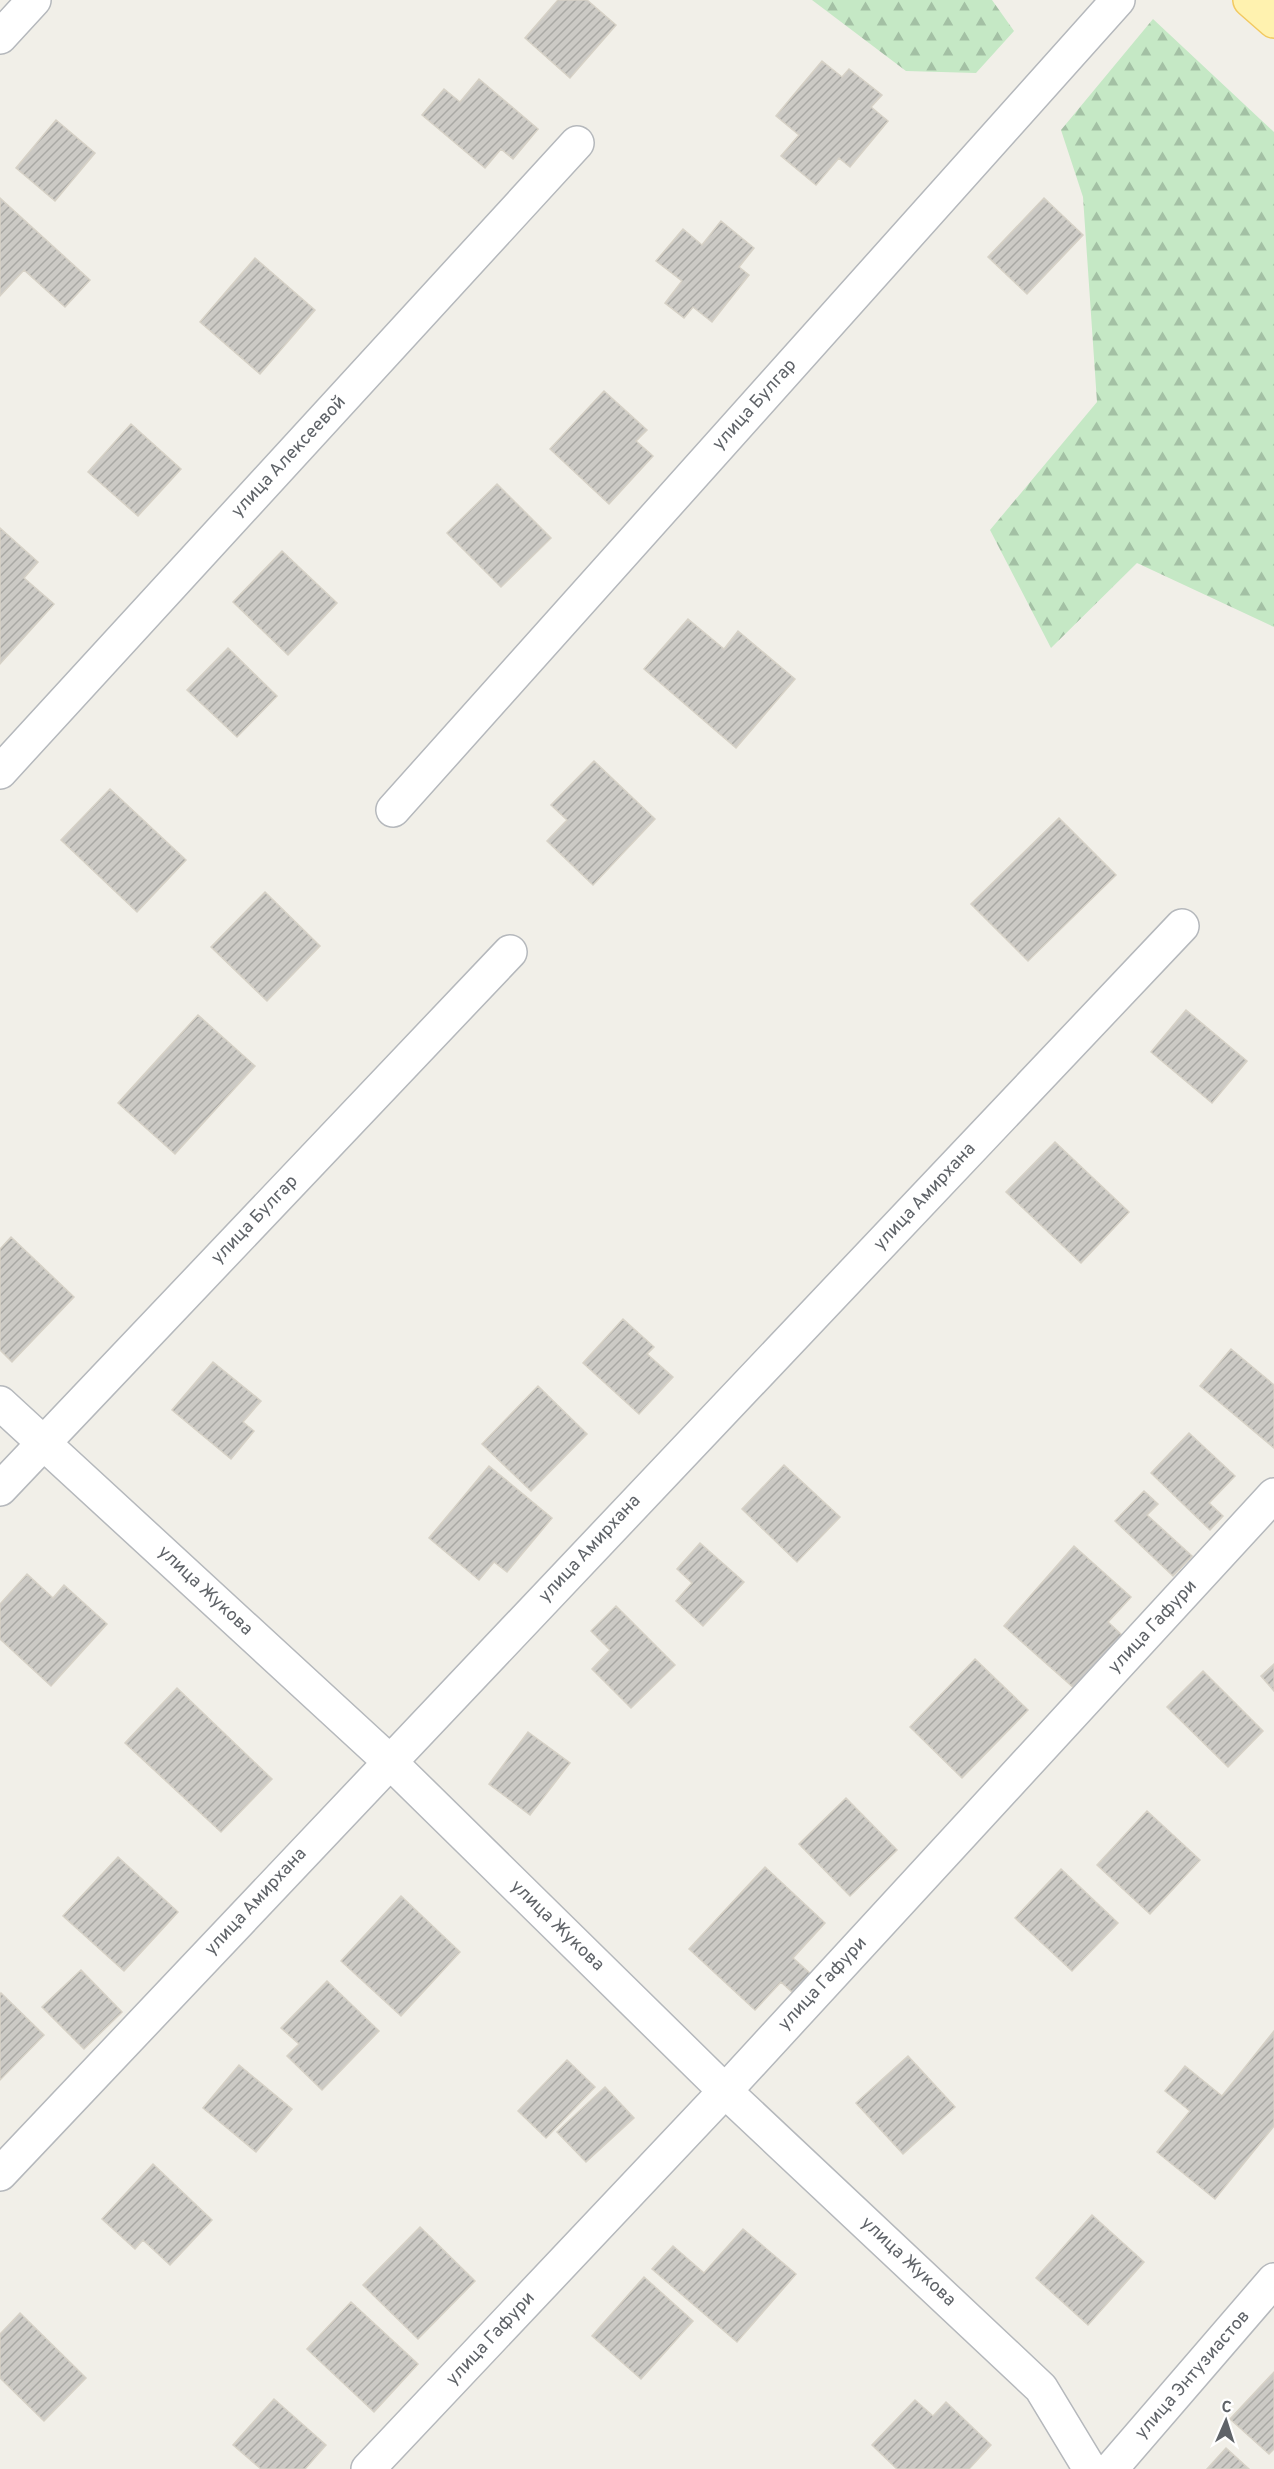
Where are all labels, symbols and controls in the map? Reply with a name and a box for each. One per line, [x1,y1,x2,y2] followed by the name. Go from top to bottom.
[708,355,802,455] street label: улица Булгар
[227,391,351,523] street label: улица Алексеевой
[869,1138,981,1256] street label: улица Амирхана
[207,1171,303,1269] street label: улица Булгар
[534,1490,646,1608] street label: улица Амирхана
[153,1541,257,1641] street label: улица Жукова
[1104,1575,1202,1679] street label: улица Гафури
[200,1843,312,1961] street label: улица Амирхана
[505,1875,609,1977] street label: улица Жукова
[774,1932,872,2036] street label: улица Гафури
[856,2212,960,2312] street label: улица Жукова
[442,2287,540,2391] street label: улица Гафури
[1131,2306,1255,2444] street label: улица Энтузиастов
[1196,2391,1256,2451] north arrow
[1221,2398,1232,2418] text: С

